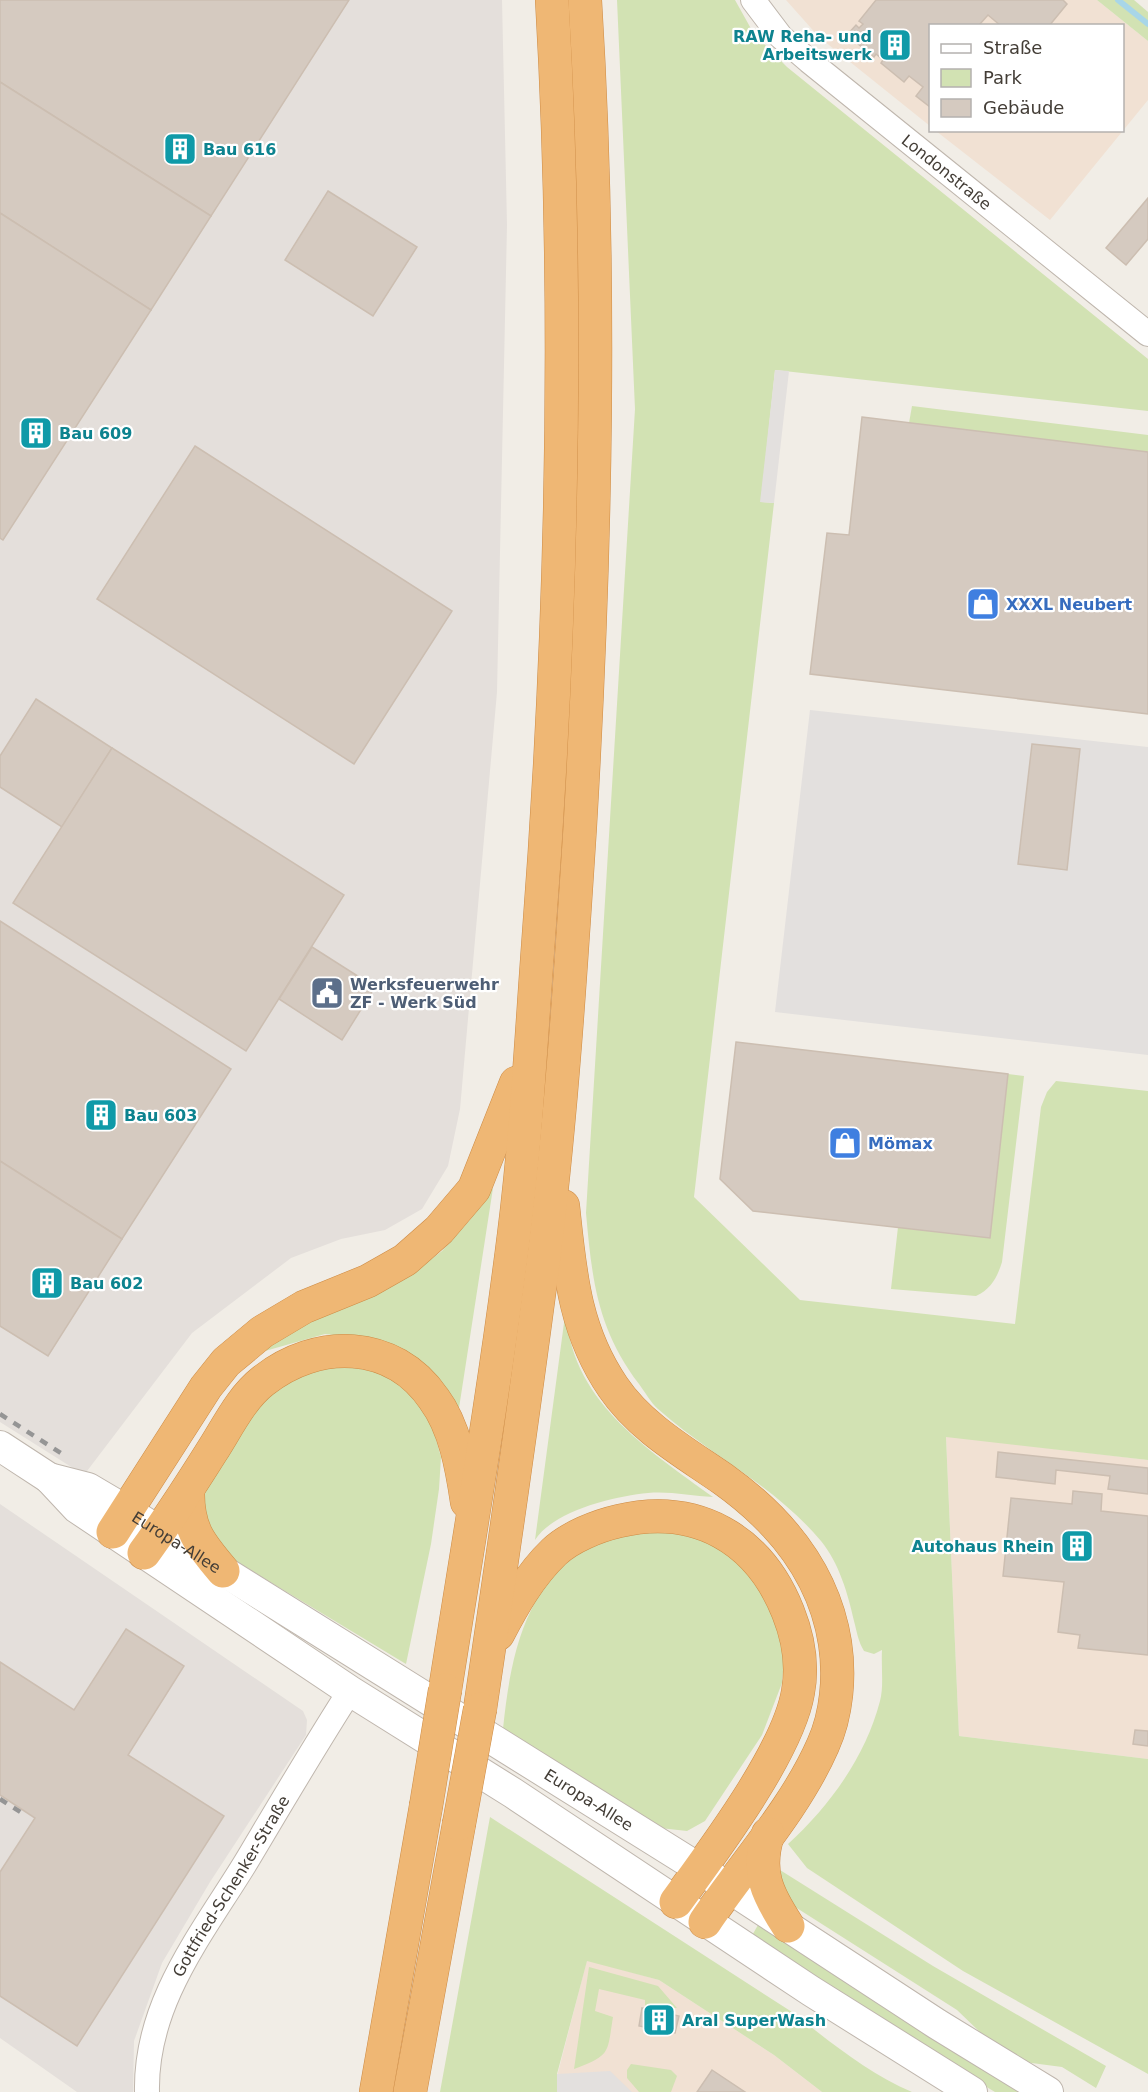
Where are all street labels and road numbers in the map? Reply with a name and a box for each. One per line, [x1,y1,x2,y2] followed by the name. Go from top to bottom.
[898,130,995,214] street label: Londonstraße
[129,1507,225,1577] street label: Europa-Allee
[541,1765,637,1834] street label: Europa-Allee
[168,1792,293,1980] street label: Gottfried-Schenker-Straße

